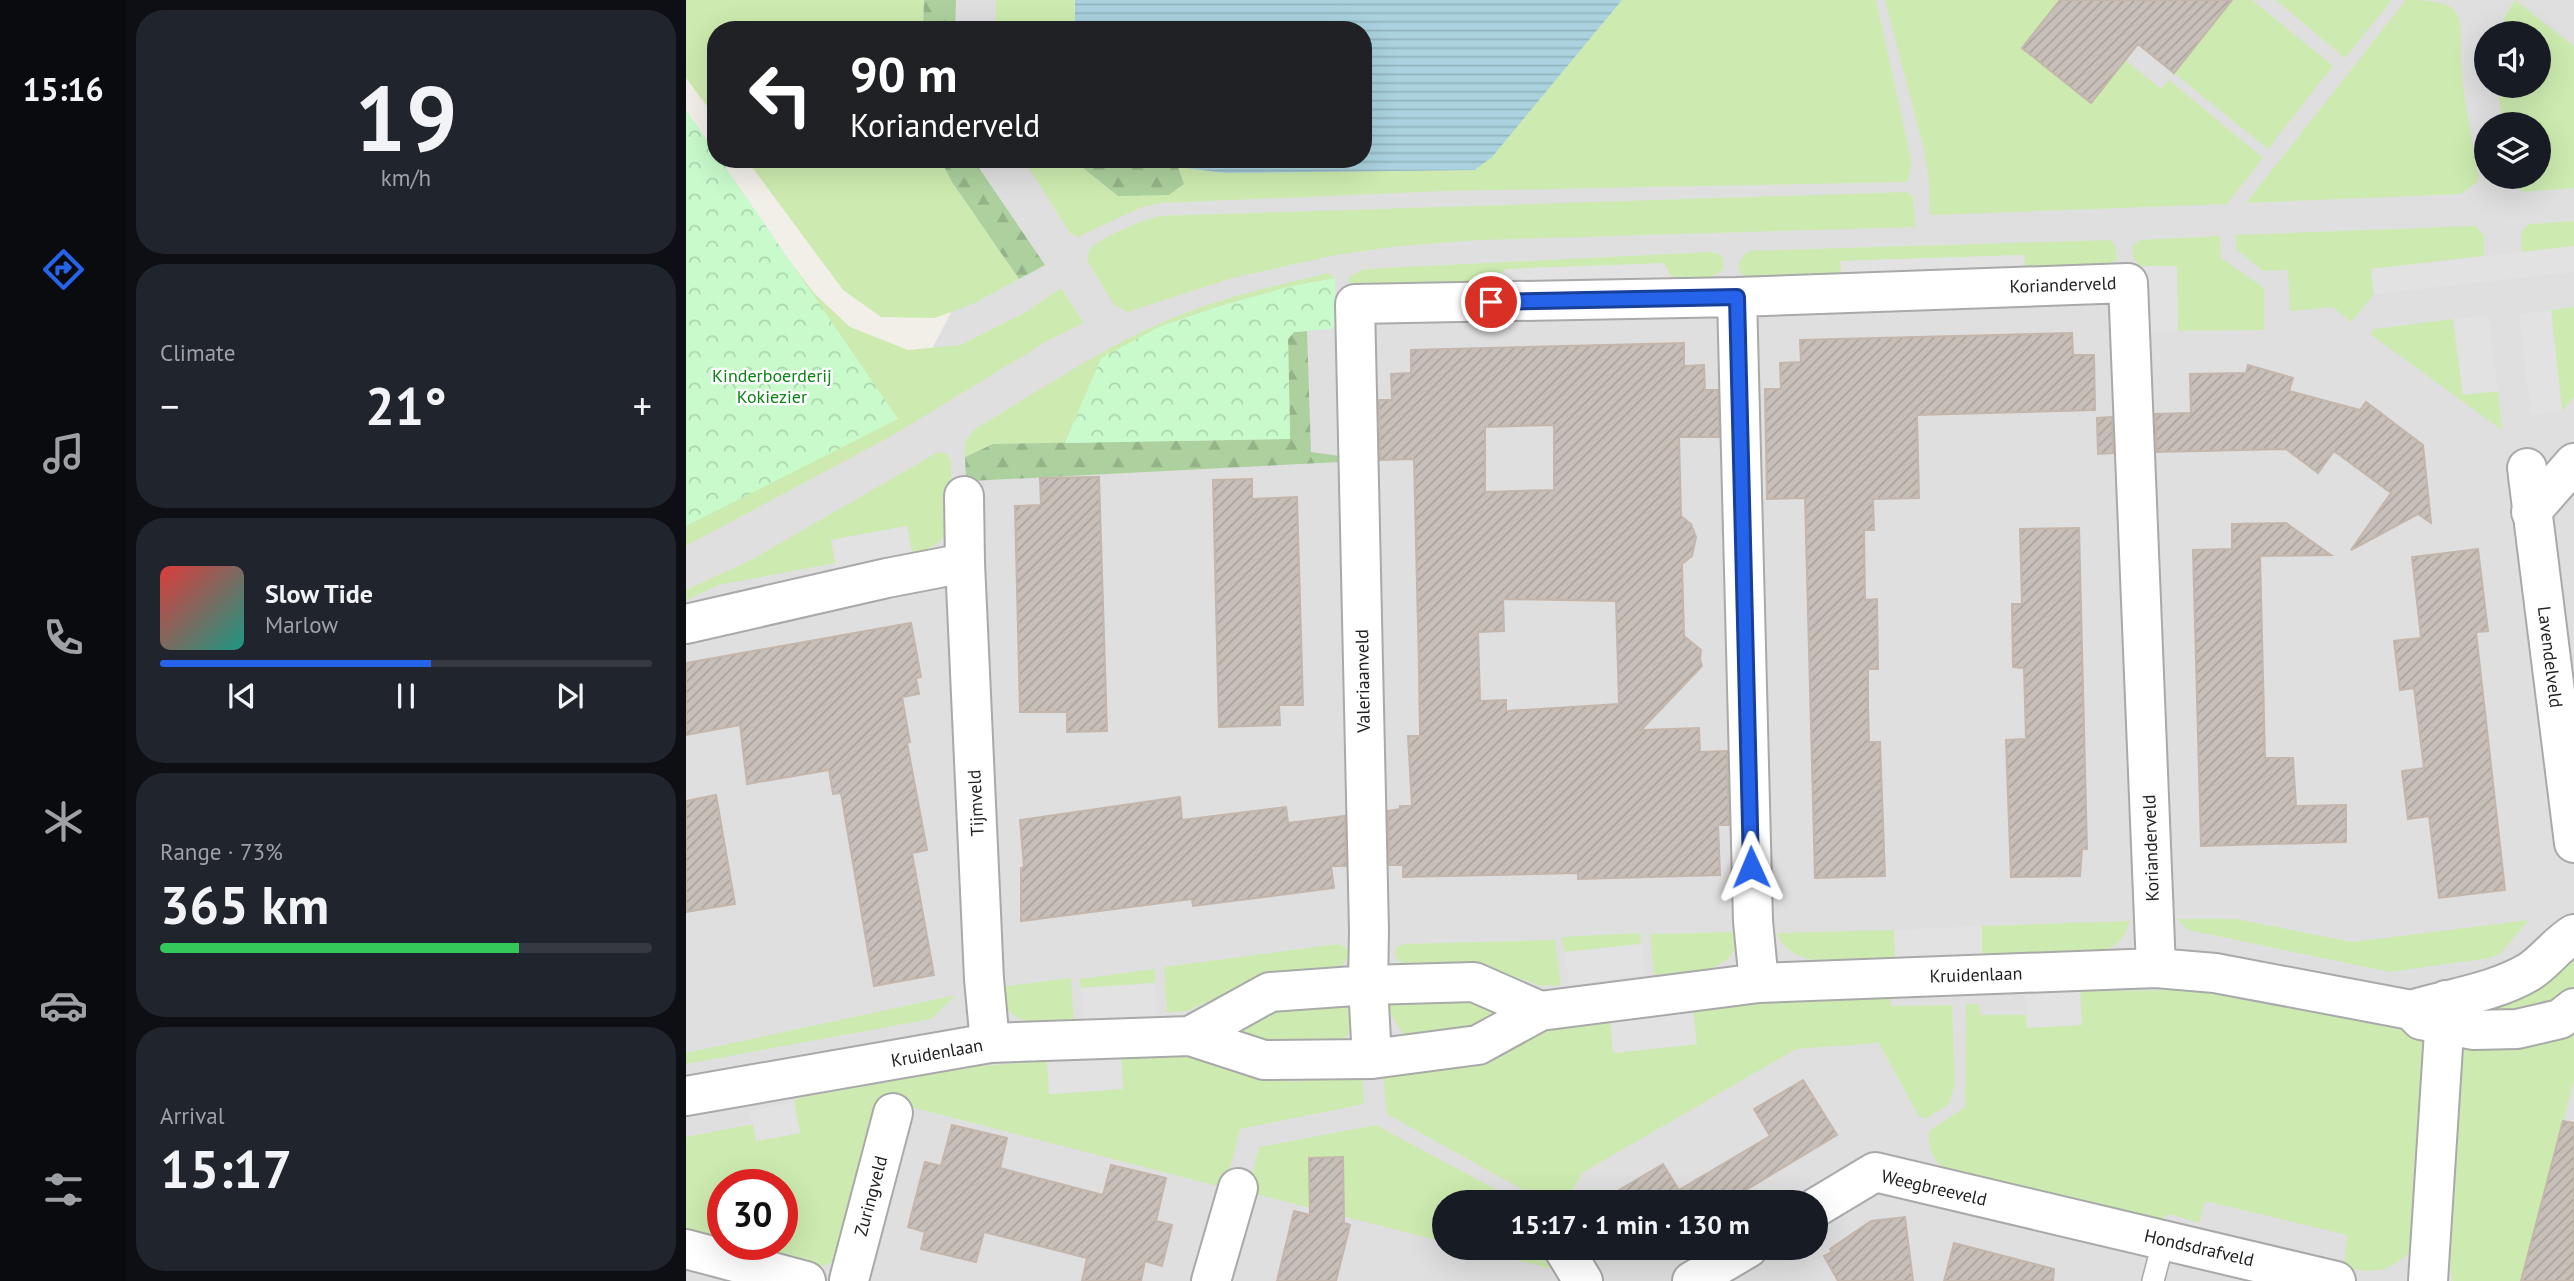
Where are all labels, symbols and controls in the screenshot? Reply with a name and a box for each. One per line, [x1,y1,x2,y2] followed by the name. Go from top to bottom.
[2474,21,2551,189] map controls
[2474,21,2551,98] button: sound
[850,42,957,106] text: 90 m
[735,49,826,140] icon: left
[354,58,458,176] text: 19
[22,68,104,110] text: 15:16
[850,104,1040,146] text: Korianderveld
[2474,112,2551,189] button: layers
[381,163,431,192] text: km/h
[39,245,88,294] icon: directions
[2009,271,2117,298] street label: Korianderveld
[1461,272,1521,332] pin
[1472,283,1510,321] icon: arrive
[160,338,235,367] text: Climate
[712,364,832,408] park label: Kinderboerderij Kokiezier
[365,372,447,439] text: 21°
[160,381,179,430] text: −
[633,381,652,430] text: +
[39,429,88,478] icon: music
[265,577,373,610] text: Slow Tide
[2533,605,2568,709] street label: Lavendelveld
[265,610,338,639] text: Marlow
[39,613,88,662] icon: phone
[1350,629,1375,734] street label: Valeriaanveld
[223,677,261,715] icon: previous
[387,677,425,715] icon: pause
[551,677,589,715] icon: next
[962,769,989,837] street label: Tijmveld
[2137,794,2164,902] street label: Korianderveld
[39,797,88,846] icon: climate
[1714,830,1788,904] position arrow
[160,837,283,866] text: Range · 73%
[160,871,329,938] text: 365 km
[1929,961,2023,988] street label: Kruidenlaan
[39,981,88,1030] icon: car
[889,1033,985,1072] street label: Kruidenlaan
[160,1101,224,1130] text: Arrival
[160,1135,292,1202] text: 15:17
[849,1153,892,1239] street label: Zuringveld
[1879,1164,1989,1211] street label: Weegbreeveld
[39,1165,88,1214] icon: filters
[707,1169,798,1260] speed limit sign: 30
[1510,1208,1750,1241] text: 15:17 · 1 min · 130 m
[2142,1224,2256,1271] street label: Hondsdrafveld

